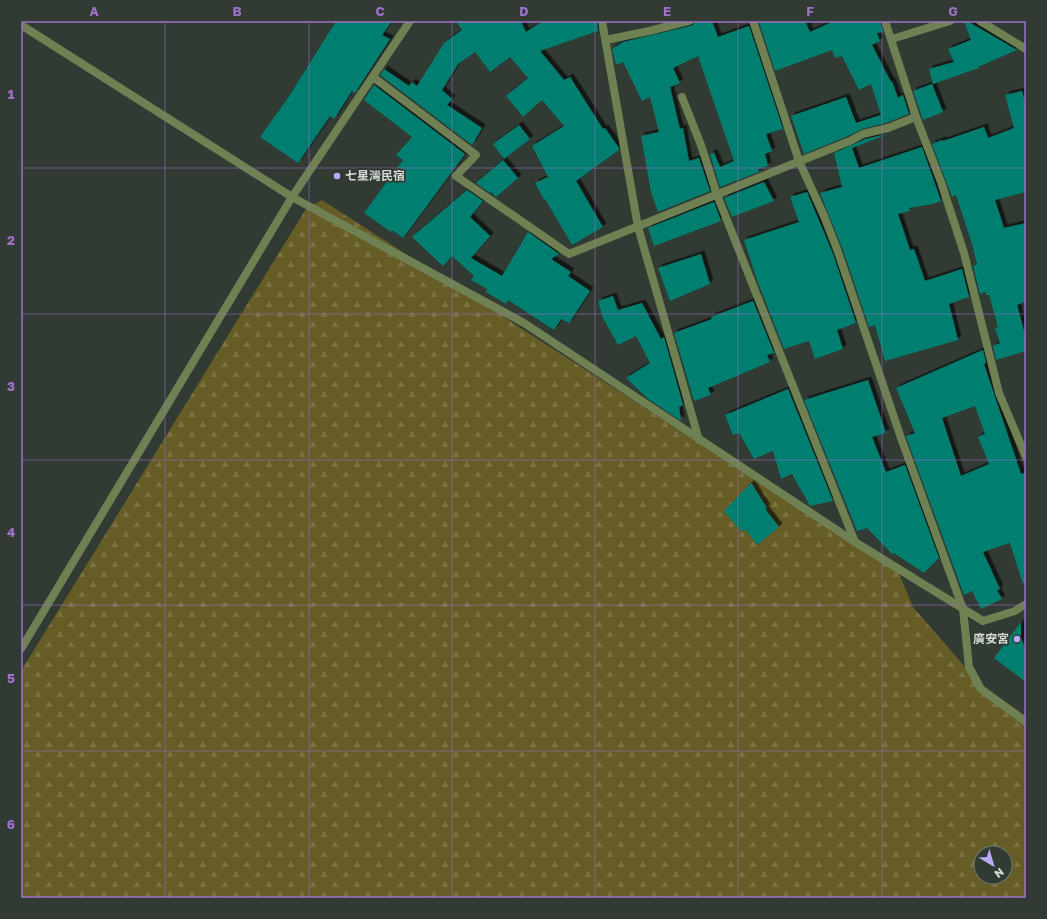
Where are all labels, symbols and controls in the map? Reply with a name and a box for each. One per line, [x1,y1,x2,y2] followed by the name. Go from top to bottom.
[89,3,99,19] text: A
[232,3,242,19] text: B
[375,3,385,19] text: C
[519,3,529,19] text: D
[663,3,671,19] text: E
[806,3,814,19] text: F
[948,3,958,19] text: G
[8,86,15,102] text: 1
[345,168,405,183] place label: 七星灣民宿
[332,171,342,181] marker: 七星灣民宿
[7,232,15,248] text: 2
[7,378,15,394] text: 3
[7,524,15,540] text: 4
[973,631,1009,646] place label: 廣安宮
[1012,634,1022,644] marker: 廣安宮
[7,670,15,686] text: 5
[7,816,15,832] text: 6
[973,845,1013,885] north arrow
[992,866,1007,881] text: N

